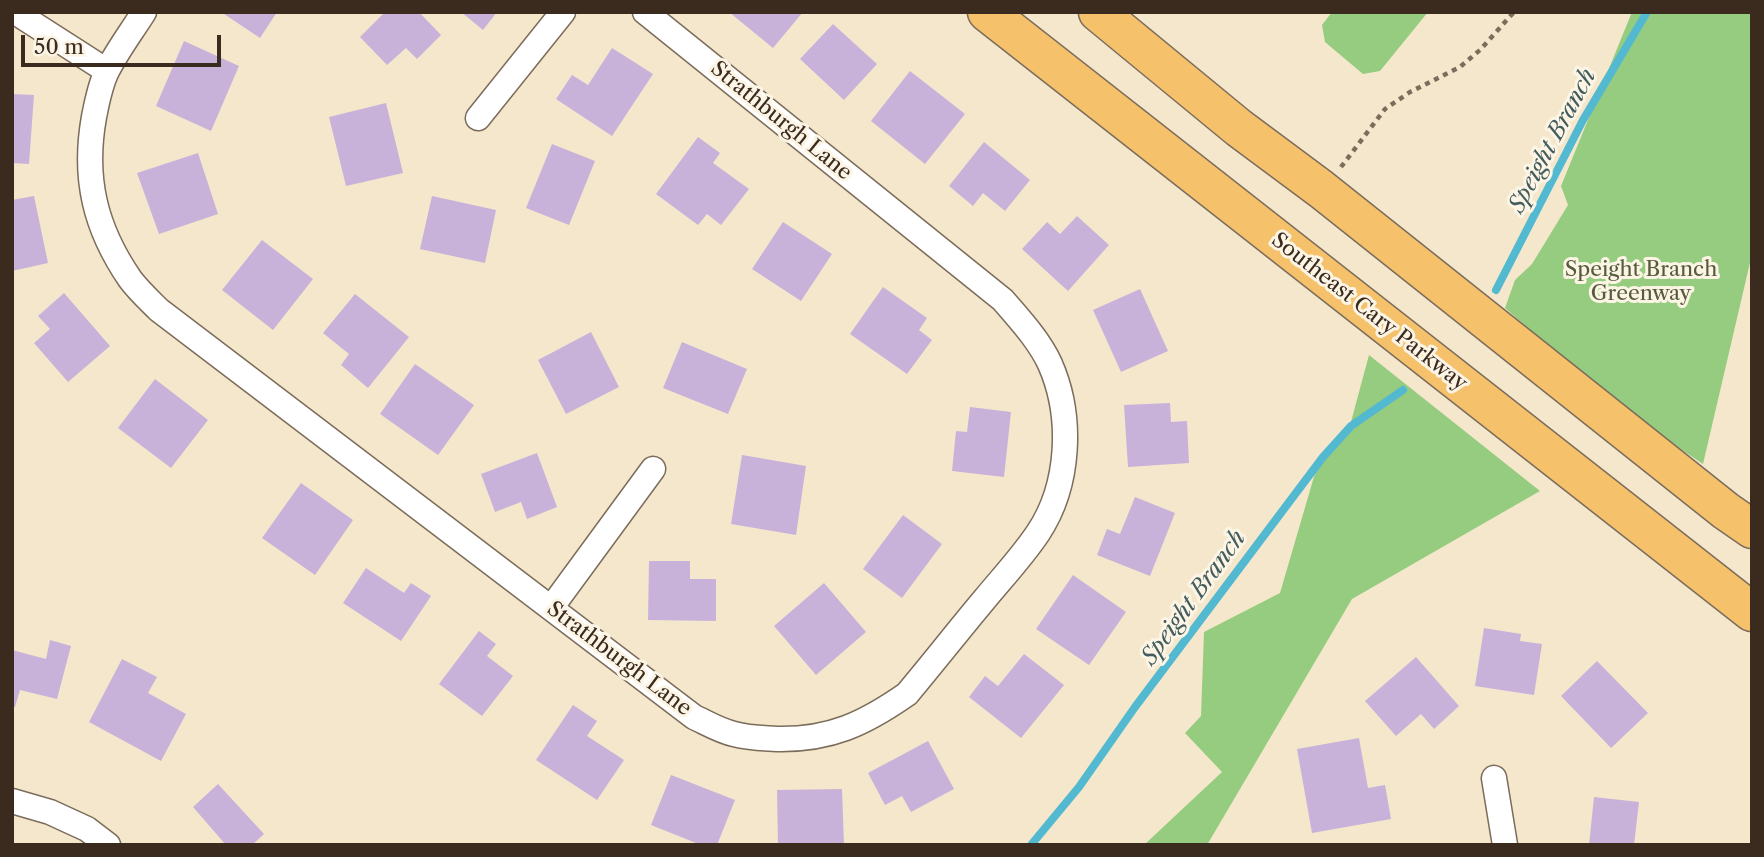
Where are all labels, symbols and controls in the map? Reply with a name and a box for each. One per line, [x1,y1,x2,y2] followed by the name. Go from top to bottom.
[24,21,224,65] scale bar
[34,34,84,59] text: 50 m
[705,56,857,186] street label: Strathburgh Lane
[1503,64,1603,218] water label: Speight Branch
[1266,228,1472,396] street label: Southeast Cary Parkway
[1565,257,1717,307] park label: Speight Branch Greenway
[1136,526,1252,670] water label: Speight Branch
[542,596,696,722] street label: Strathburgh Lane

